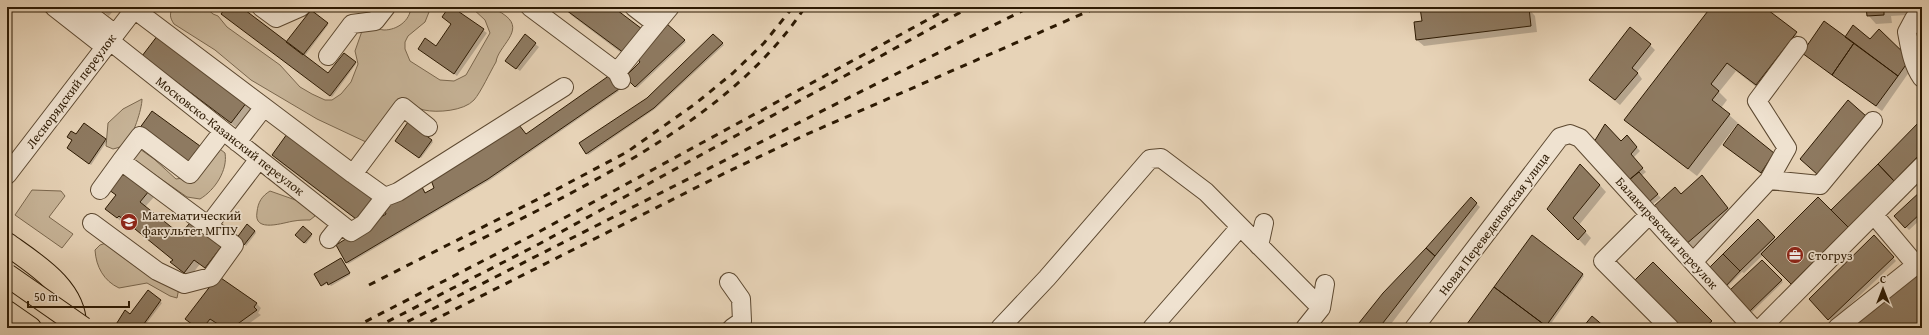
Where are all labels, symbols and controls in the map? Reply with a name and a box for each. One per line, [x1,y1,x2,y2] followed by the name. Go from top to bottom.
[21,29,121,152] street label: Леснорядский переулок
[152,72,309,200] street label: Московско-Казанский переулок
[1434,148,1555,299] street label: Новая Переведеновская улица
[1611,173,1723,294] street label: Балакиревский переулок
[142,206,242,240] place label: Математический факультет МГПУ
[119,212,139,232] school or university icon: Математический факультет МГПУ
[1785,245,1805,265] office icon: Стогруз
[1808,246,1853,265] place label: Стогруз
[1863,269,1903,309] north arrow
[1880,271,1886,287] text: С
[28,283,129,309] scale bar
[34,288,58,305] text: 50 m

